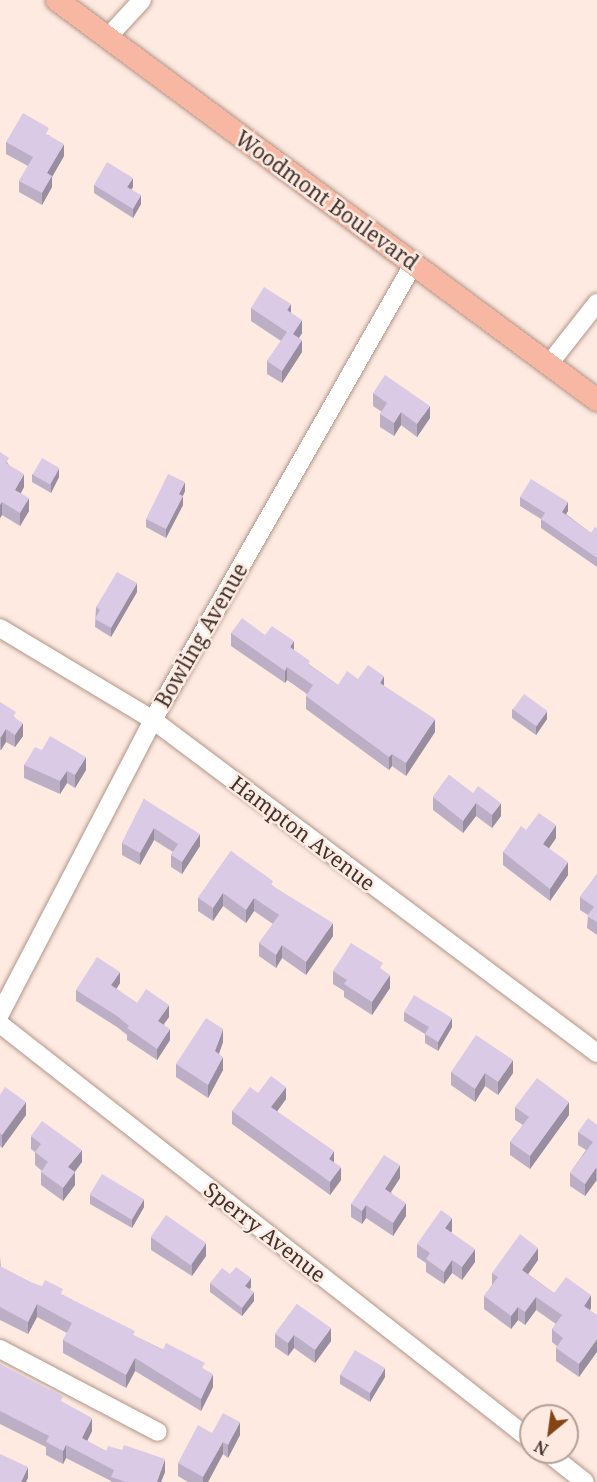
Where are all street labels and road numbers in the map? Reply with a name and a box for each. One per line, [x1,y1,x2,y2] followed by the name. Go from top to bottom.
[231,125,423,275] street label: Woodmont Boulevard
[149,558,253,712] street label: Bowling Avenue
[226,770,380,896] street label: Hampton Avenue
[199,1177,331,1287] street label: Sperry Avenue

